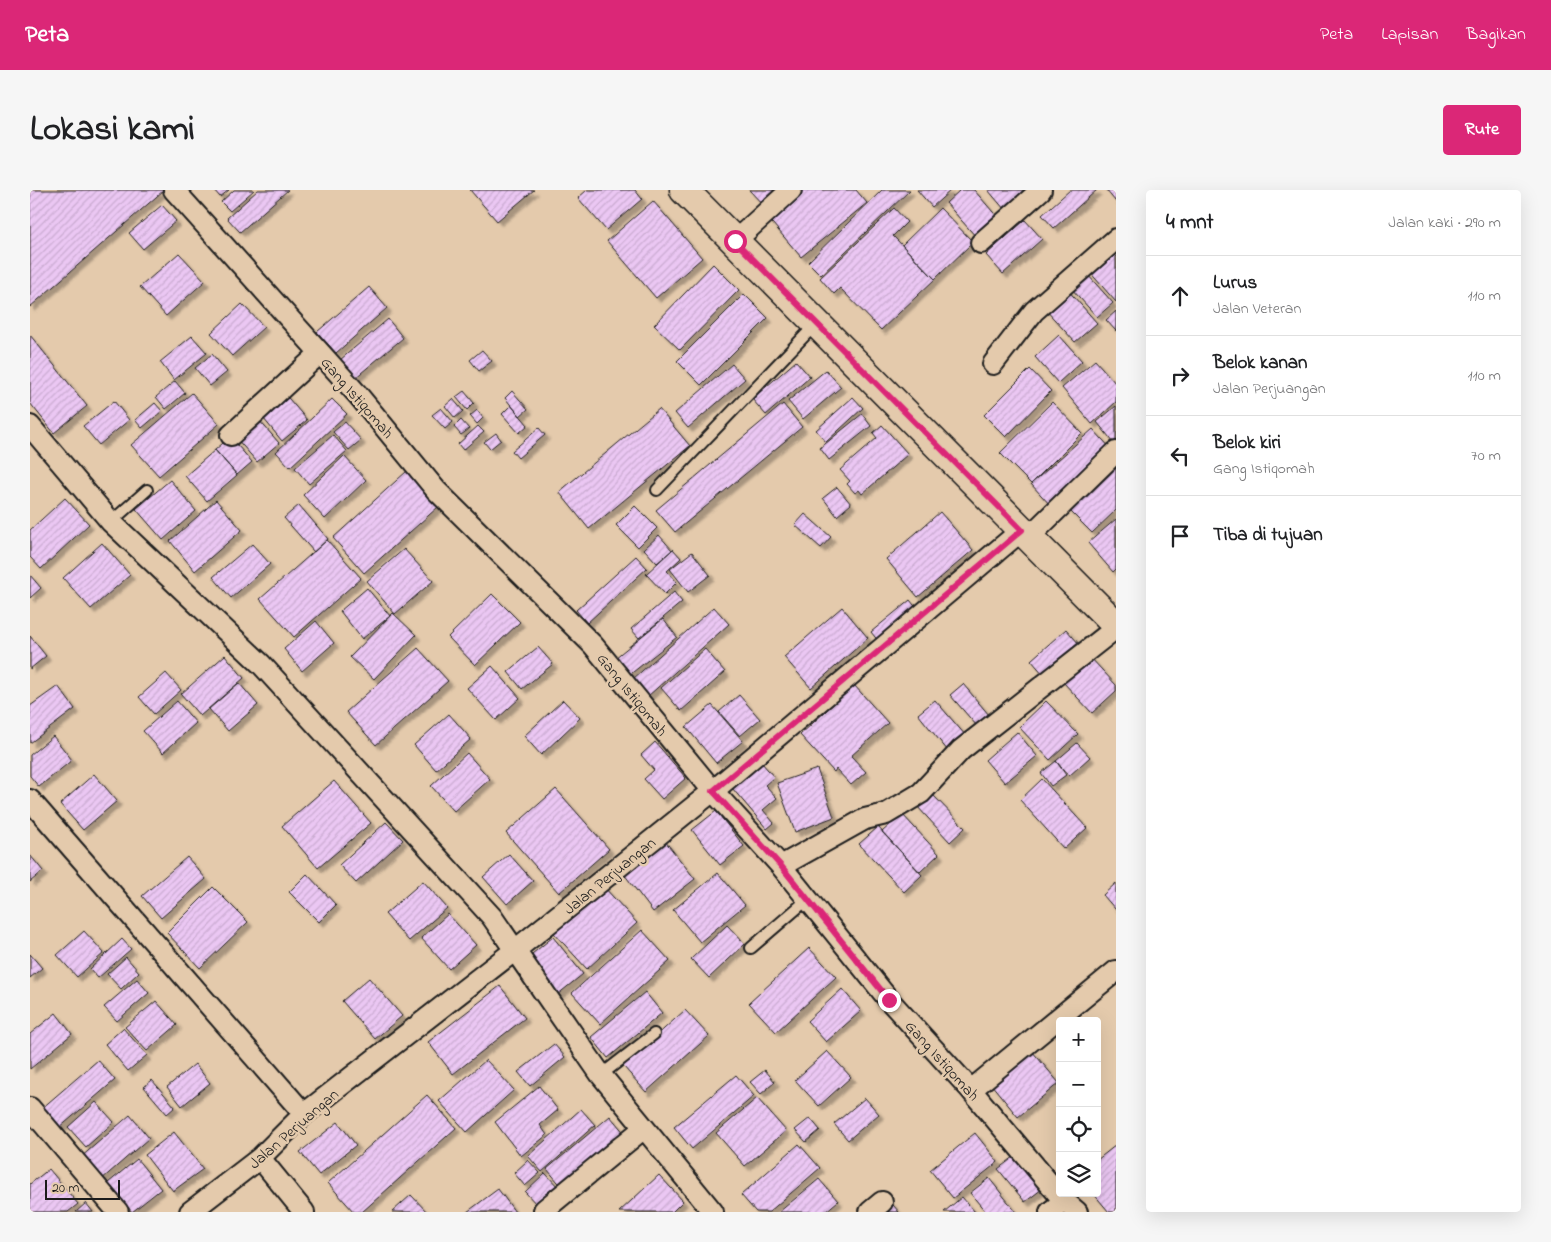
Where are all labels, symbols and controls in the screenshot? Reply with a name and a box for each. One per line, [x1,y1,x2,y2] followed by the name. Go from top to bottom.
[25,18,69,53] text: Peta
[1320,22,1353,48] text: Peta
[1381,22,1438,48] text: Lapisan
[1466,22,1526,48] text: Bagikan
[30,105,195,156] text: Lokasi kami
[1443,105,1521,155] button: Rute
[1166,208,1214,238] text: 4 mnt
[1388,211,1501,235] text: Jalan kaki · 290 m
[724,230,747,253] route start
[1213,270,1257,297] text: Lurus
[1166,282,1194,310] icon: ahead
[1467,284,1501,308] text: 110 m
[1213,297,1301,321] text: Jalan Veteran
[1213,350,1307,377] text: Belok kanan
[314,352,399,445] street label: Gang Istiqomah
[1166,362,1194,390] icon: right
[1467,364,1501,388] text: 110 m
[1213,377,1326,401] text: Jalan Perjuangan
[1213,430,1281,457] text: Belok kiri
[1166,442,1194,470] icon: left
[1471,444,1501,468] text: 70 m
[1213,457,1315,481] text: Gang Istiqomah
[1166,522,1194,550] icon: arrive
[1213,522,1323,549] text: Tiba di tujuan
[590,648,673,742] street label: Gang Istiqomah
[559,832,662,921] street label: Jalan Perjuangan
[878,989,901,1012] route end
[899,1016,984,1107] street label: Gang Istiqomah
[1056,1017,1101,1197] map controls
[1056,1017,1101,1062] button: +
[1056,1062,1101,1107] button: −
[244,1083,345,1176] street label: Jalan Perjuangan
[1056,1107,1101,1152] button: locate
[1056,1152,1101,1197] button: layers
[45,1177,120,1200] scale bar
[52,1178,79,1199] text: 20 m

